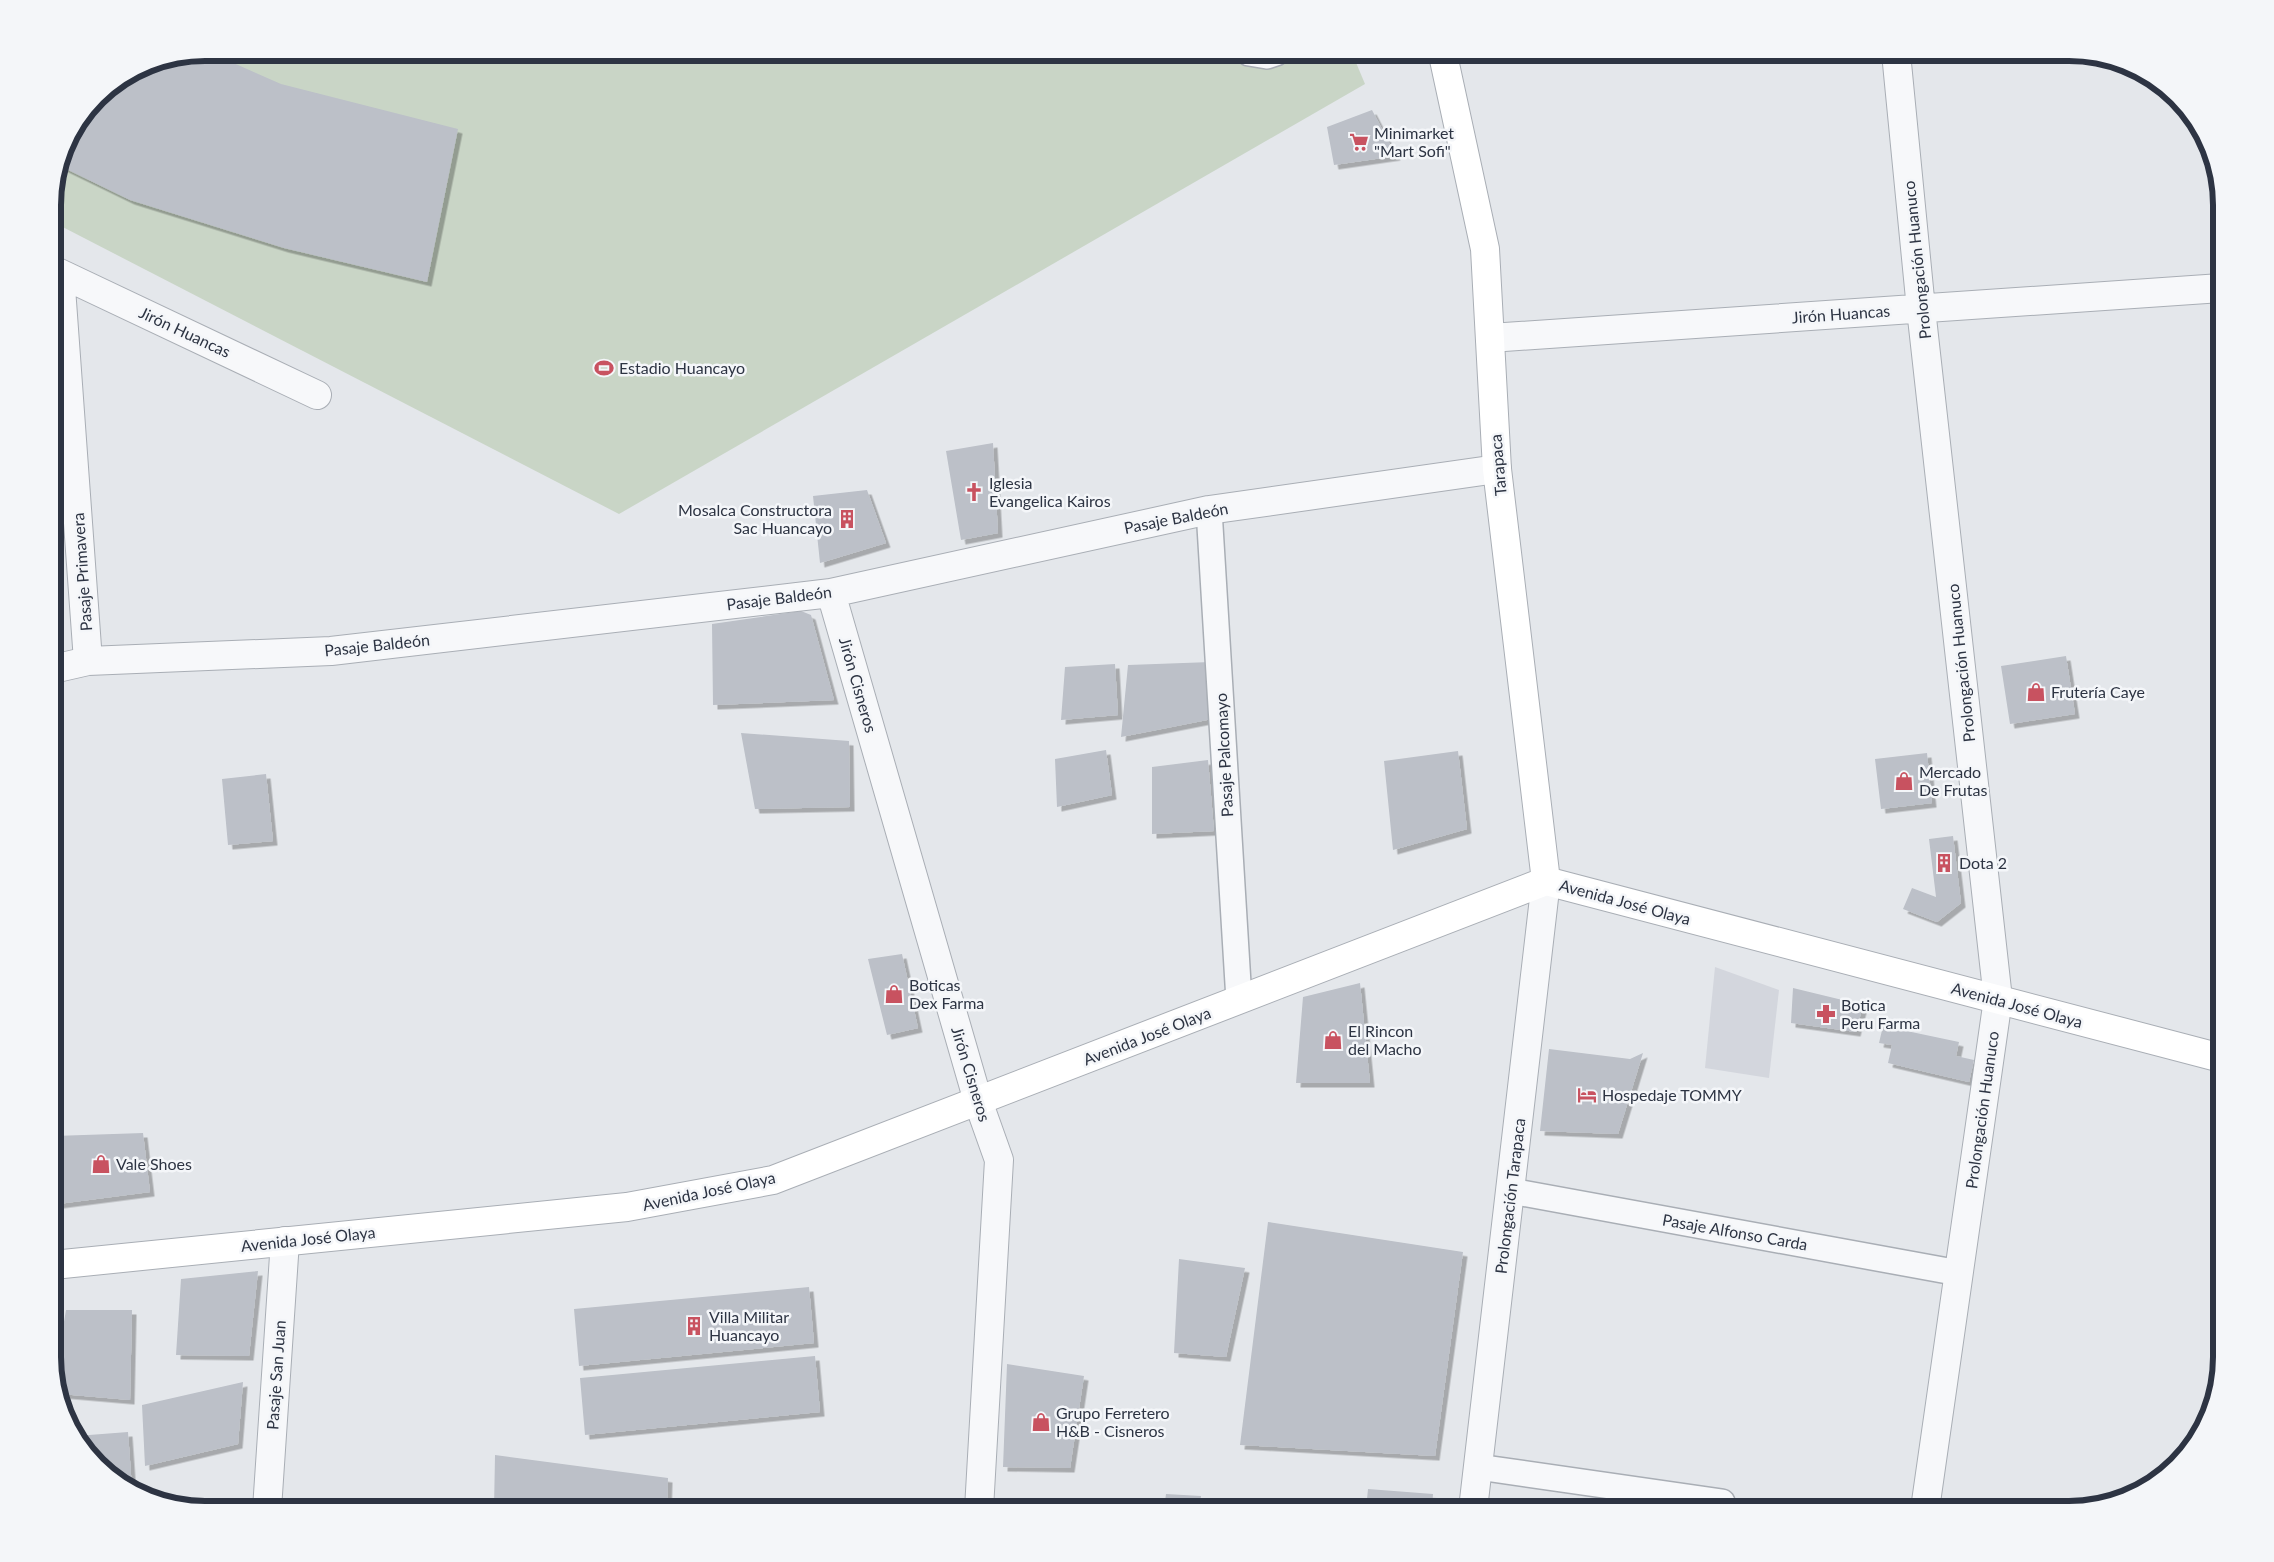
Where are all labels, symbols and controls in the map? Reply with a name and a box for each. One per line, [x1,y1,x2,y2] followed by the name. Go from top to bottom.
[1374,123,1454,160] place label: Minimarket "Mart Sofi"
[1348,131,1370,153] supermarket icon: Minimarket "Mart Sofi"
[1899,180,1934,340] street label: Prolongación Huanuco
[1791,301,1891,326] street label: Jirón Huancas
[137,302,234,361] street label: Jirón Huancas
[593,357,615,379] sports icon: Estadio Huancayo
[619,358,745,377] place label: Estadio Huancayo
[1485,433,1510,497] street label: Tarapaca
[989,473,1111,510] place label: Iglesia Evangelica Kairos
[963,481,985,503] church icon: Iglesia Evangelica Kairos
[1122,498,1230,537] street label: Pasaje Baldeón
[678,500,832,537] place label: Mosalca Constructora Sac Huancayo
[836,508,858,530] building icon: Mosalca Constructora Sac Huancayo
[68,512,95,632] street label: Pasaje Primavera
[725,582,833,613] street label: Pasaje Baldeón
[1943,583,1978,743] street label: Prolongación Huanuco
[323,630,431,659] street label: Pasaje Baldeón
[836,635,881,735] street label: Jirón Cisneros
[2025,681,2047,703] shop icon: Frutería Caye
[2051,682,2145,701] place label: Frutería Caye
[1211,692,1236,818] street label: Pasaje Palcomayo
[1919,762,1987,799] place label: Mercado De Frutas
[1893,770,1915,792] shop icon: Mercado De Frutas
[1933,852,1955,874] building icon: Dota 2
[1959,853,2007,872] place label: Dota 2
[1557,875,1693,928] street label: Avenida José Olaya
[909,975,984,1012] place label: Boticas Dex Farma
[1949,978,2085,1031] street label: Avenida José Olaya
[883,983,905,1005] shop icon: Boticas Dex Farma
[1841,995,1920,1032] place label: Botica Peru Farma
[1080,1002,1213,1069] street label: Avenida José Olaya
[1815,1003,1837,1025] pharmacy icon: Botica Peru Farma
[1348,1021,1422,1058] place label: El Rincon del Macho
[948,1024,995,1124] street label: Jirón Cisneros
[1322,1029,1344,1051] shop icon: El Rincon del Macho
[1961,1030,2002,1190] street label: Prolongación Huanuco
[1576,1084,1598,1106] hotel icon: Hospedaje TOMMY
[1602,1085,1742,1104] place label: Hospedaje TOMMY
[1491,1117,1528,1275] street label: Prolongación Tarapaca
[90,1153,112,1175] shop icon: Vale Shoes
[116,1154,192,1173] place label: Vale Shoes
[641,1167,777,1214] street label: Avenida José Olaya
[1661,1209,1809,1254] street label: Pasaje Alfonso Carda
[240,1222,376,1255] street label: Avenida José Olaya
[709,1307,789,1344] place label: Villa Militar Huancayo
[683,1315,705,1337] building icon: Villa Militar Huancayo
[262,1319,289,1430] street label: Pasaje San Juan
[1056,1403,1170,1440] place label: Grupo Ferretero H&B - Cisneros
[1030,1411,1052,1433] shop icon: Grupo Ferretero H&B - Cisneros

